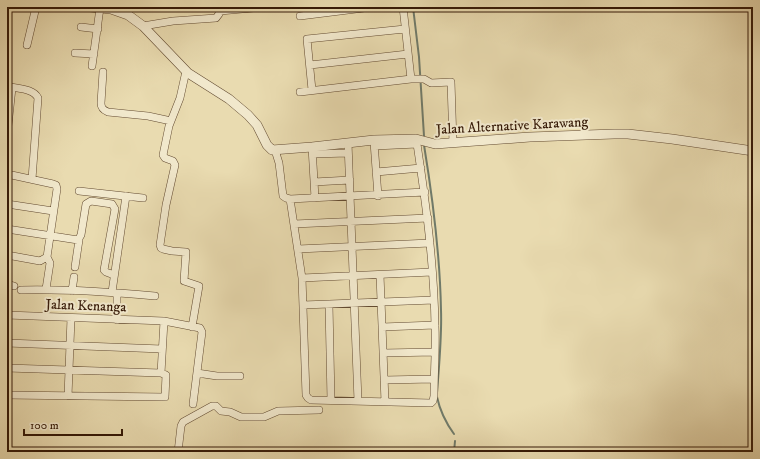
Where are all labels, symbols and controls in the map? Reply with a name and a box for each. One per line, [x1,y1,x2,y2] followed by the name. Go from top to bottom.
[433,113,589,139] street label: Jalan Alternative Karawang
[43,296,127,316] street label: Jalan Kenanga
[24,411,122,437] scale bar
[30,418,59,433] text: 100 m

